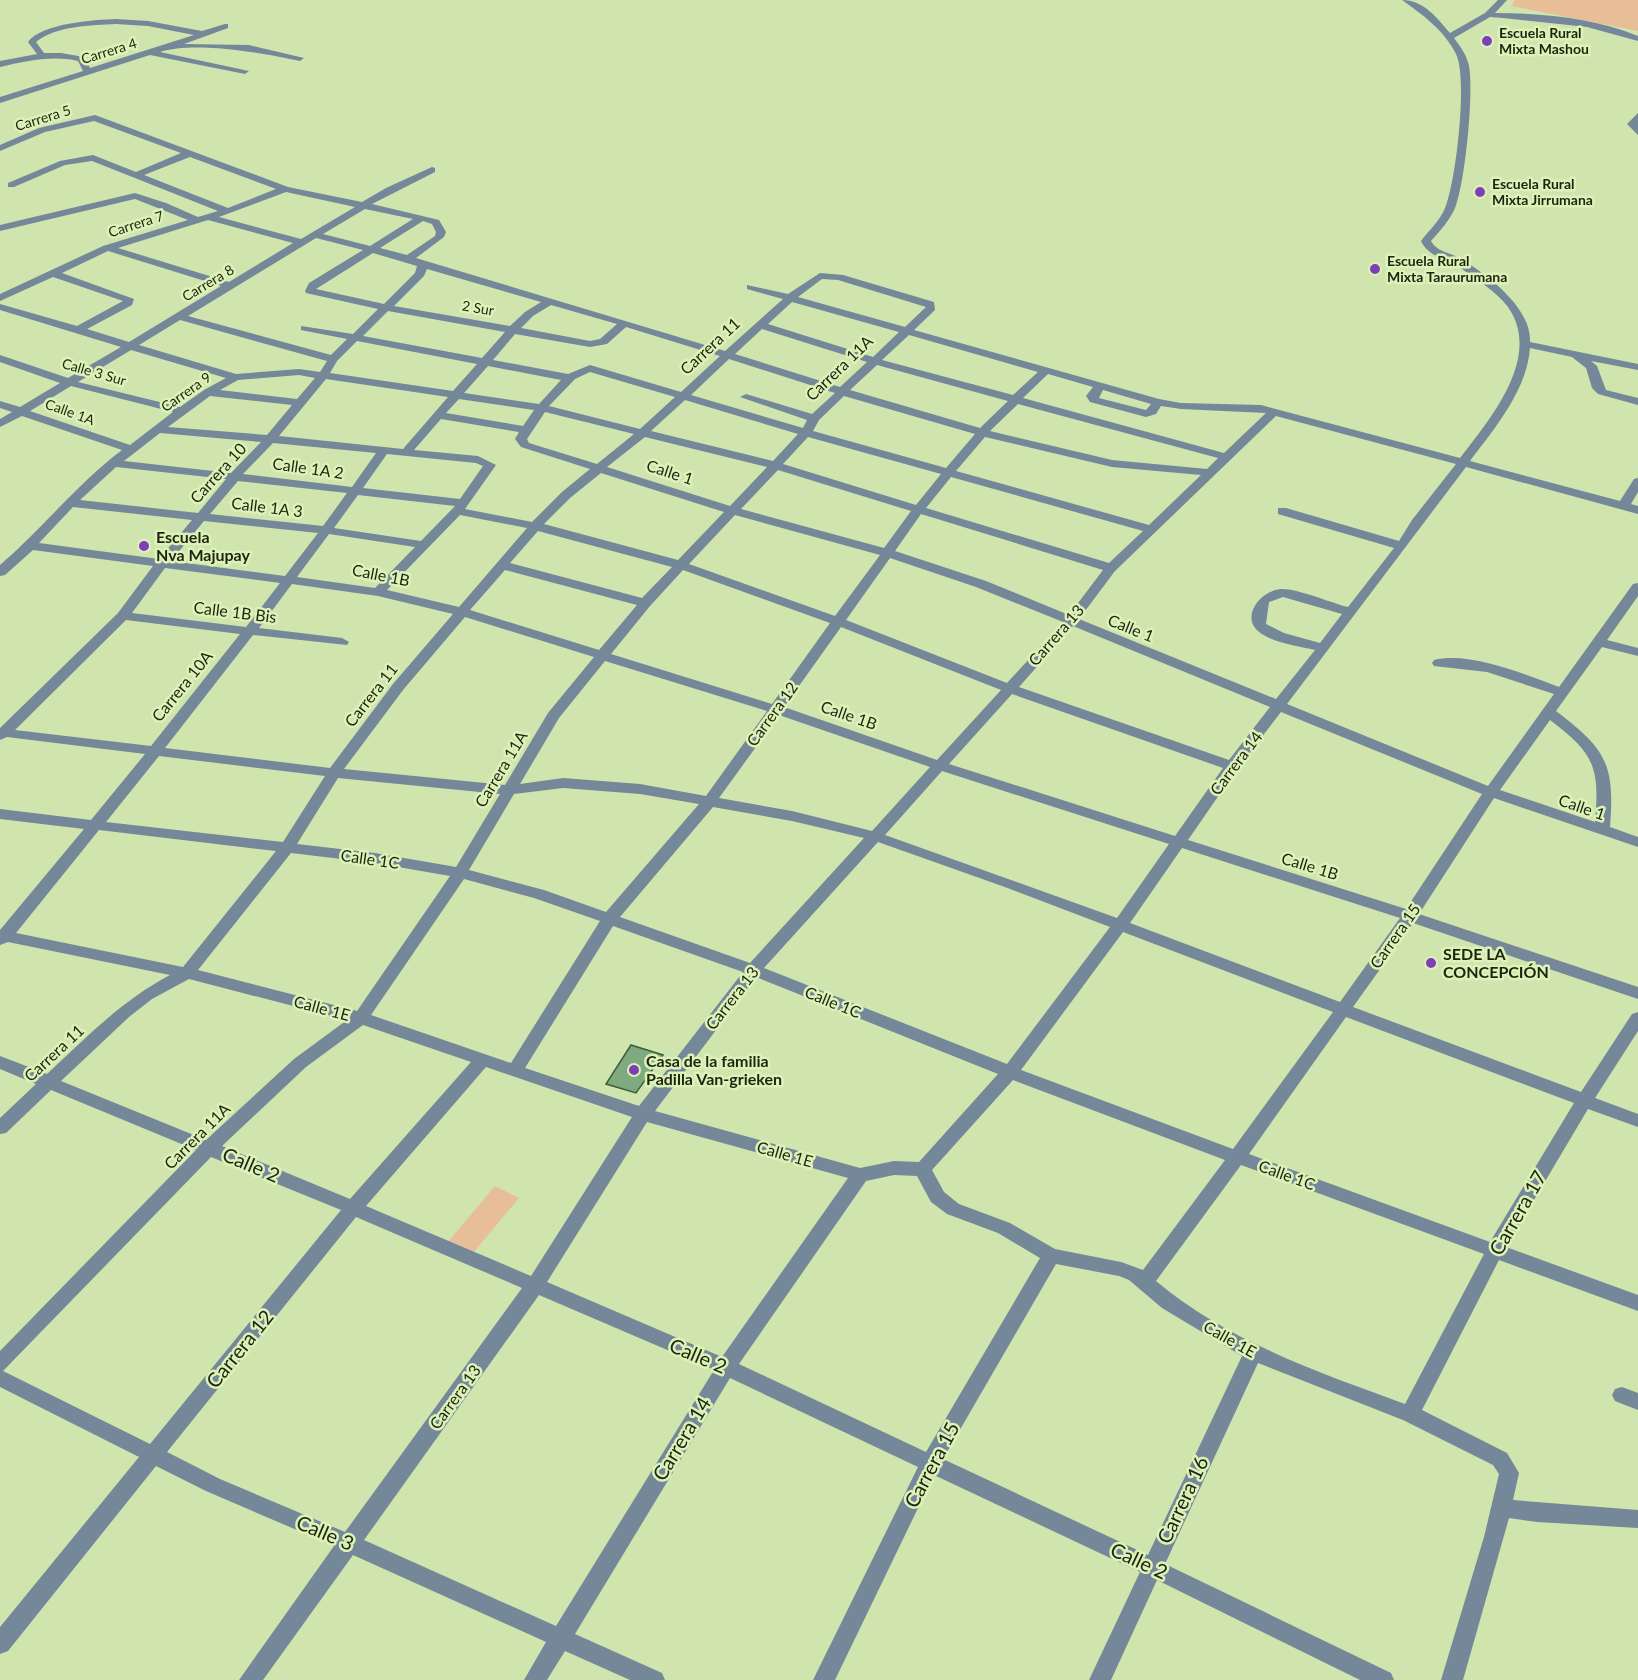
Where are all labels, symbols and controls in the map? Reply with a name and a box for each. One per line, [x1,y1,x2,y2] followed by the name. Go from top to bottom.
[1499,24,1589,57] place label: Escuela Rural Mixta Mashou
[79,34,139,67] street label: Carrera 4
[1480,34,1494,48] marker: Escuela Rural Mixta Mashou
[13,101,73,134] street label: Carrera 5
[1492,175,1593,208] place label: Escuela Rural Mixta Jirrumana
[1473,185,1487,199] marker: Escuela Rural Mixta Jirrumana
[106,207,166,240] street label: Carrera 7
[1387,252,1507,285] place label: Escuela Rural Mixta Taraurumana
[179,261,237,305] street label: Carrera 8
[1368,262,1382,276] marker: Escuela Rural Mixta Taraurumana
[461,296,495,319] street label: 2 Sur
[676,313,743,378] street label: Carrera 11
[801,331,876,404] street label: Carrera 11A
[60,354,128,389] street label: Calle 3 Sur
[157,368,214,415] street label: Carrera 9
[43,395,98,429] street label: Calle 1A
[186,439,250,507] street label: Carrera 10
[271,453,345,482] street label: Calle 1A 2
[644,455,696,488] street label: Calle 1
[230,493,304,520] street label: Calle 1A 3
[156,527,251,564] place label: Escuela Nva Majupay
[137,539,151,553] marker: Escuela Nva Majupay
[351,560,412,589] street label: Calle 1B
[193,597,278,626] street label: Calle 1B Bis
[1024,600,1087,669] street label: Carrera 13
[1105,610,1157,645] street label: Calle 1
[147,646,216,725] street label: Carrera 10A
[340,659,401,730] street label: Carrera 11
[742,678,801,750] street label: Carrera 12
[818,696,880,733] street label: Calle 1B
[470,727,531,810] street label: Carrera 11A
[1206,727,1266,798] street label: Carrera 14
[1556,790,1608,823] street label: Calle 1
[340,845,401,872] street label: Calle 1C
[1279,848,1341,883] street label: Calle 1B
[1365,900,1424,972] street label: Carrera 15
[1443,944,1549,981] place label: SEDE LA CONCEPCIÓN
[1424,956,1438,970] marker: SEDE LA CONCEPCIÓN
[701,962,762,1033] street label: Carrera 13
[802,982,864,1021] street label: Calle 1C
[292,991,352,1024] street label: Calle 1E
[20,1020,87,1085] street label: Carrera 11
[646,1051,782,1088] place label: Casa de la familia Padilla Van-grieken
[627,1063,641,1077] marker: Casa de la familia Padilla Van-grieken
[160,1099,234,1173] street label: Carrera 11A
[755,1136,815,1171] street label: Calle 1E
[219,1141,284,1187] street label: Calle 2
[1256,1156,1318,1194] street label: Calle 1C
[1483,1166,1551,1259] street label: Carrera 17
[201,1305,278,1392] street label: Carrera 12
[1201,1316,1260,1361] street label: Calle 1E
[666,1332,731,1378] street label: Calle 2
[425,1361,484,1433] street label: Carrera 13
[647,1392,716,1485] street label: Carrera 14
[899,1418,964,1511] street label: Carrera 15
[1151,1452,1213,1547] street label: Carrera 16
[293,1509,358,1555] street label: Calle 3
[1107,1537,1172,1584] street label: Calle 2

